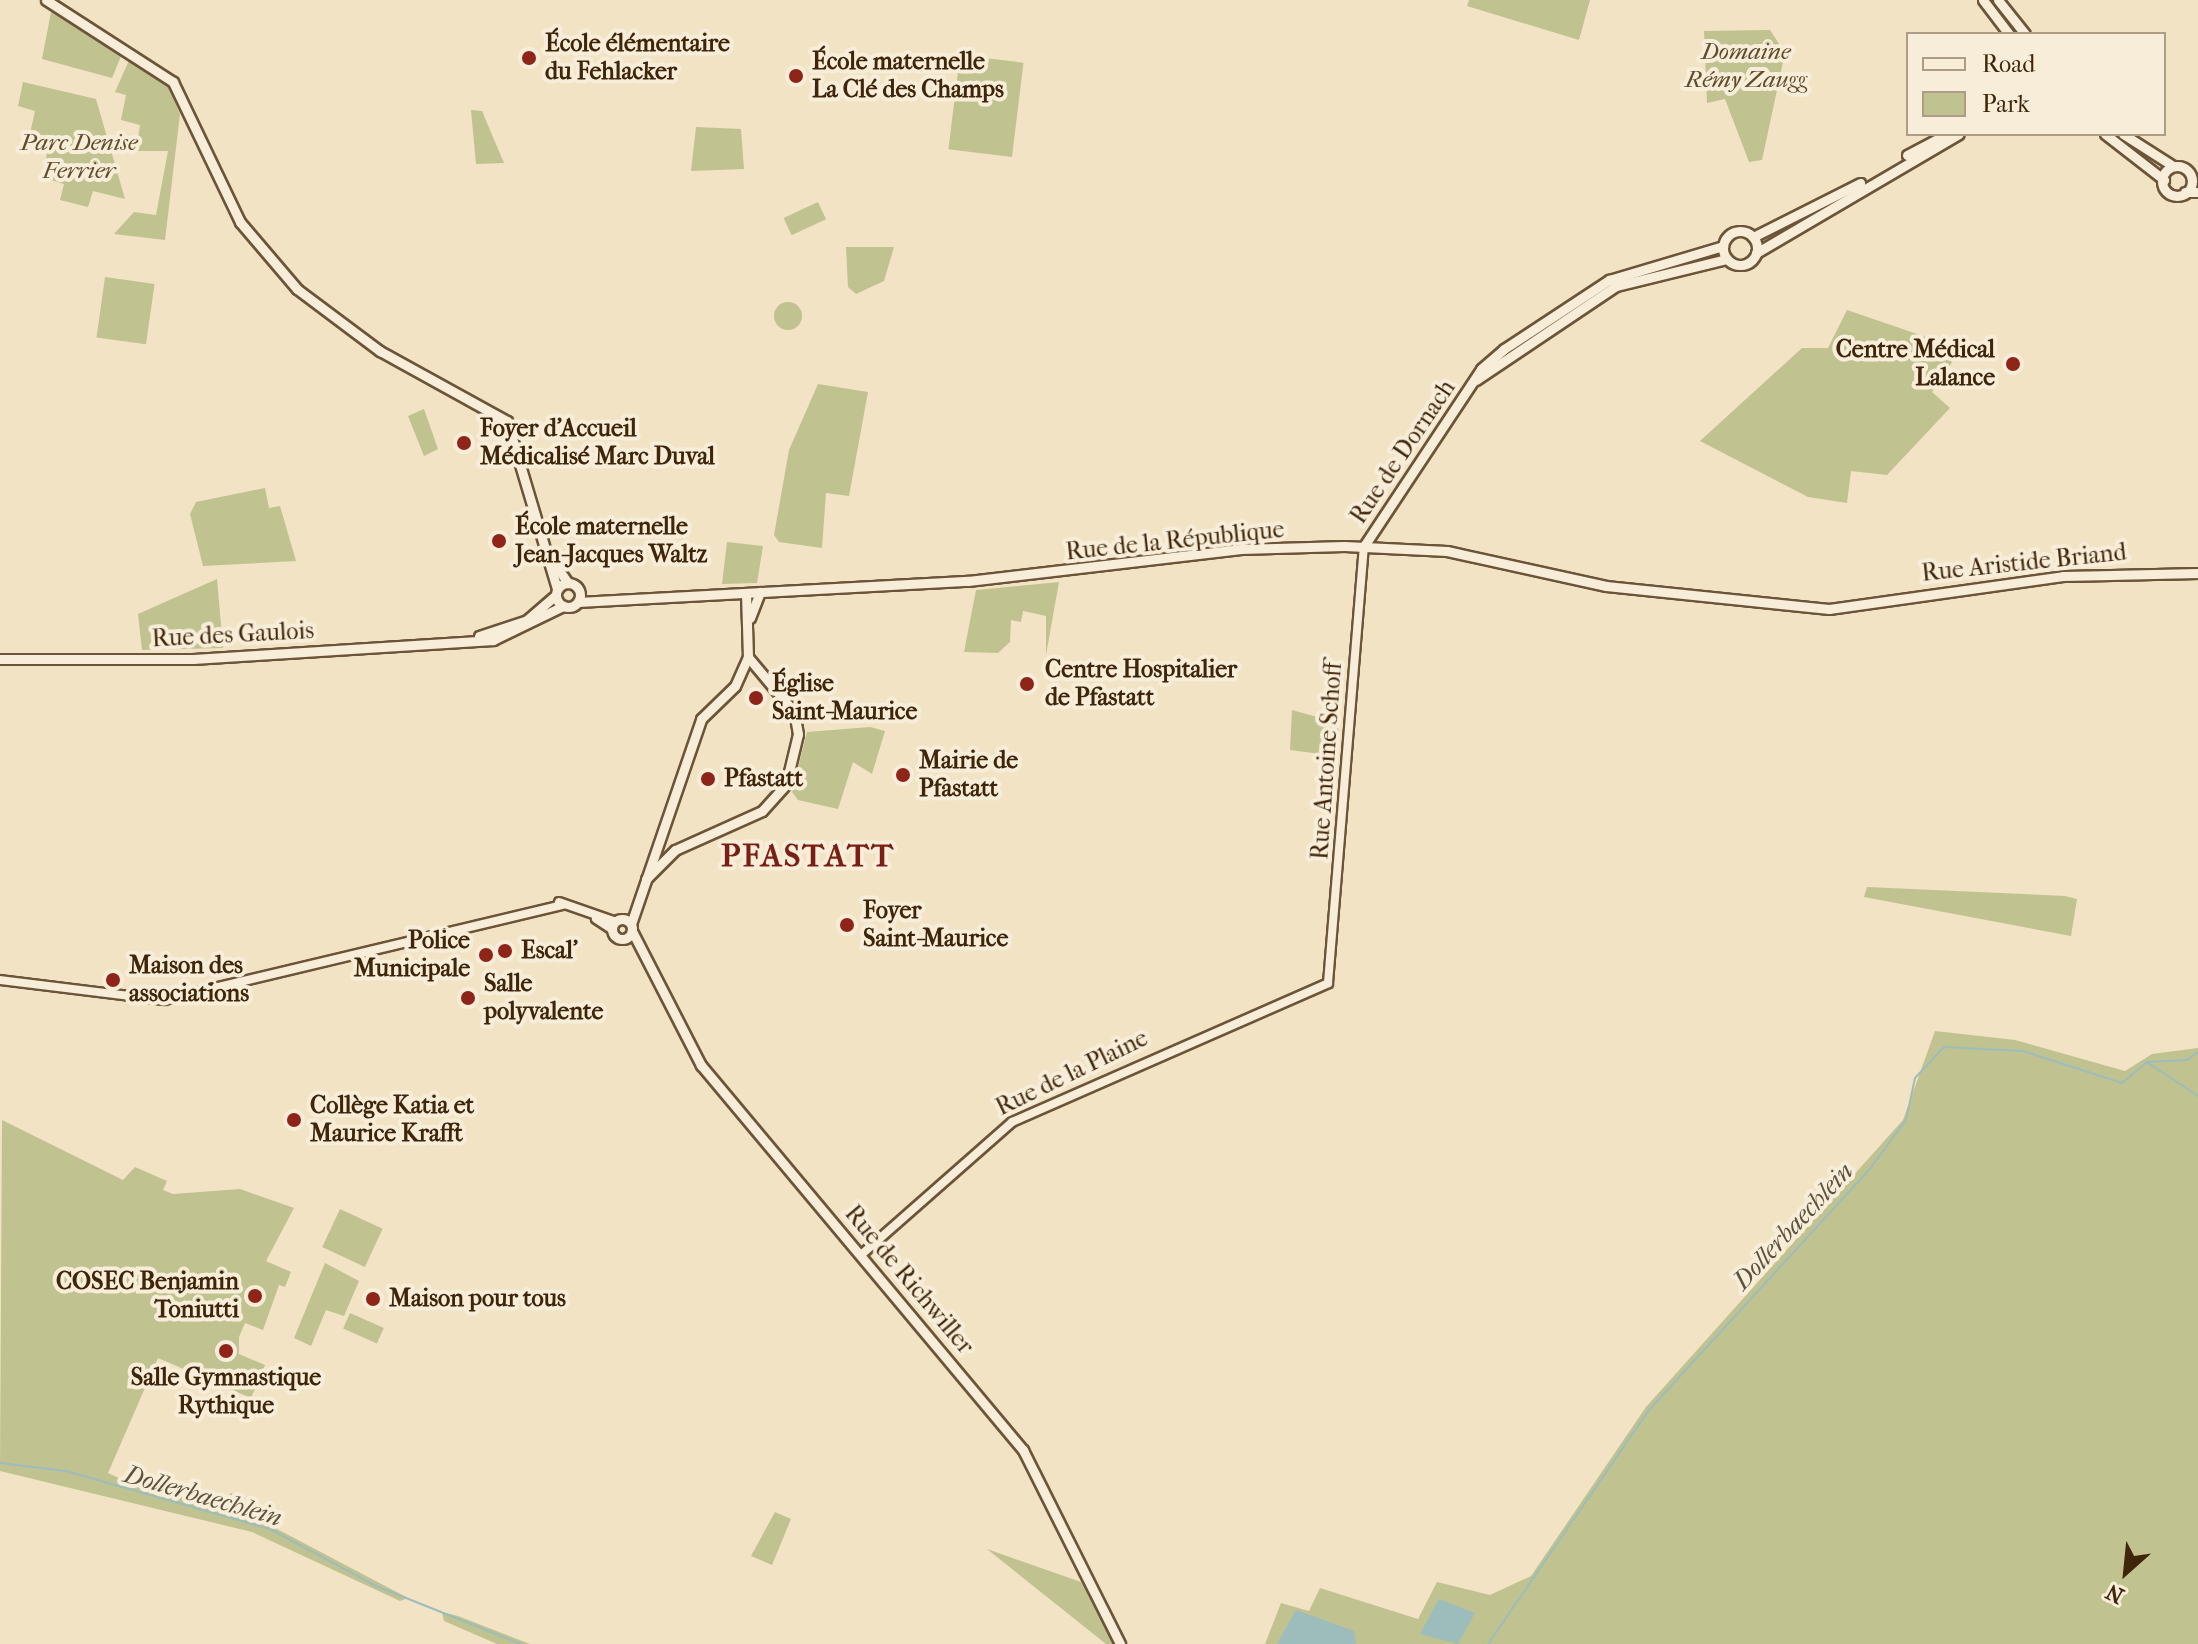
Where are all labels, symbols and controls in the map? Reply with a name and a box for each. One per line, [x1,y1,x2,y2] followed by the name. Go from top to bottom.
[545,30,730,86] place label: École élémentaire du Fehlacker
[1906,32,2166,136] legend
[1685,38,1807,94] park label: Domaine Rémy Zaugg
[812,48,1004,104] place label: École maternelle La Clé des Champs
[520,49,538,67] marker: École élémentaire du Fehlacker
[1982,50,2035,78] text: Road
[787,67,805,85] marker: École maternelle La Clé des Champs
[1982,90,2030,118] text: Park
[20,129,138,185] park label: Parc Denise Ferrier
[1836,336,1995,392] place label: Centre Médical Lalance
[2002,353,2024,375] marker: Centre Médical Lalance
[1344,375,1462,529] street label: Rue de Dornach
[480,415,715,471] place label: Foyer d'Accueil Médicalisé Marc Duval
[455,434,473,452] marker: Foyer d'Accueil Médicalisé Marc Duval
[515,513,707,569] place label: École maternelle Jean-Jacques Waltz
[1064,515,1286,567] street label: Rue de la République
[490,532,508,550] marker: École maternelle Jean-Jacques Waltz
[1920,538,2128,588] street label: Rue Aristide Briand
[151,616,315,654] street label: Rue des Gaulois
[1045,656,1237,712] place label: Centre Hospitalier de Pfastatt
[1306,661,1348,861] street label: Rue Antoine Schoff
[772,670,917,726] place label: Église Saint-Maurice
[1016,673,1038,695] marker: Centre Hospitalier de Pfastatt
[747,689,765,707] marker: Église Saint-Maurice
[919,747,1018,803] place label: Mairie de Pfastatt
[724,765,803,793] place label: Pfastatt
[894,766,912,784] marker: Mairie de Pfastatt
[699,770,717,788] marker: Pfastatt
[721,837,895,875] district label: PFASTATT
[863,897,1008,953] place label: Foyer Saint-Maurice
[838,916,856,934] marker: Foyer Saint-Maurice
[354,927,470,983] place label: Police Municipale
[521,937,578,965] place label: Escal'
[496,942,514,960] marker: Escal'
[477,946,495,964] marker: Police Municipale
[129,952,249,1008] place label: Maison des associations
[484,970,603,1026] place label: Salle polyvalente
[104,971,122,989] marker: Maison des associations
[459,989,477,1007] marker: Salle polyvalente
[991,1024,1153,1122] street label: Rue de la Plaine
[310,1092,474,1148] place label: Collège Katia et Maurice Krafft
[285,1111,303,1129] marker: Collège Katia et Maurice Krafft
[1726,1156,1860,1296] water label: Dollerbaechlein
[838,1200,980,1360] street label: Rue de Richwiller
[56,1268,239,1324] place label: COSEC Benjamin Toniutti
[389,1285,566,1313] place label: Maison pour tous
[246,1287,264,1305] marker: COSEC Benjamin Toniutti
[364,1290,382,1308] marker: Maison pour tous
[217,1342,235,1360] marker: Salle Gymnastique Rythique
[131,1364,321,1420] place label: Salle Gymnastique Rythique
[121,1459,285,1533] water label: Dollerbaechlein
[2086,1532,2166,1612] north arrow
[2102,1578,2128,1609] text: N

